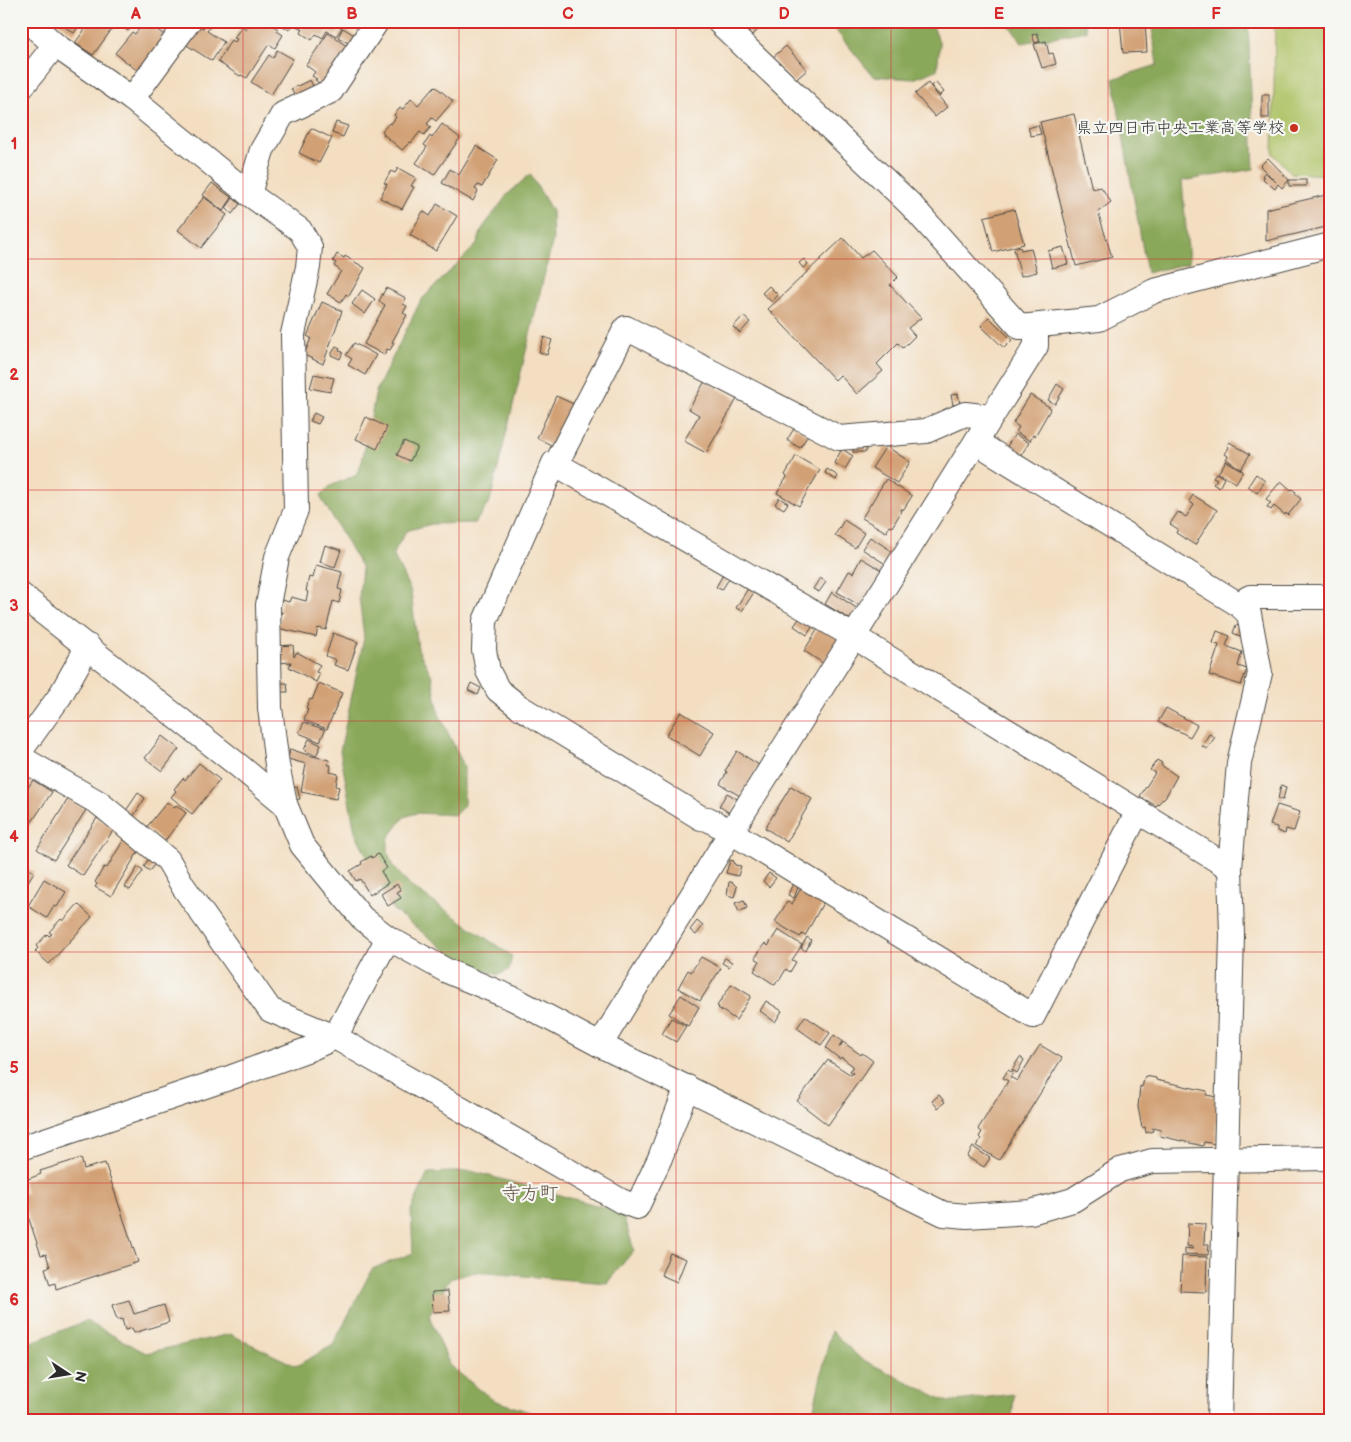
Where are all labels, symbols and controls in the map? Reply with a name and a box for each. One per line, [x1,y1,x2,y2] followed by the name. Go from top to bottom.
[130,5,141,24] text: A
[346,5,358,24] text: B
[562,5,574,24] text: C
[778,5,790,24] text: D
[994,5,1004,24] text: E
[1211,5,1221,24] text: F
[1076,119,1284,138] place label: 県立四日市中央工業高等学校
[1288,122,1300,134] marker: 県立四日市中央工業高等学校
[11,135,17,154] text: 1
[9,366,19,385] text: 2
[9,597,19,616] text: 3
[9,828,19,847] text: 4
[9,1059,19,1078] text: 5
[501,1182,559,1205] district label: 寺方町
[9,1291,19,1310] text: 6
[42,1350,92,1400] north arrow
[71,1370,90,1384] text: N

